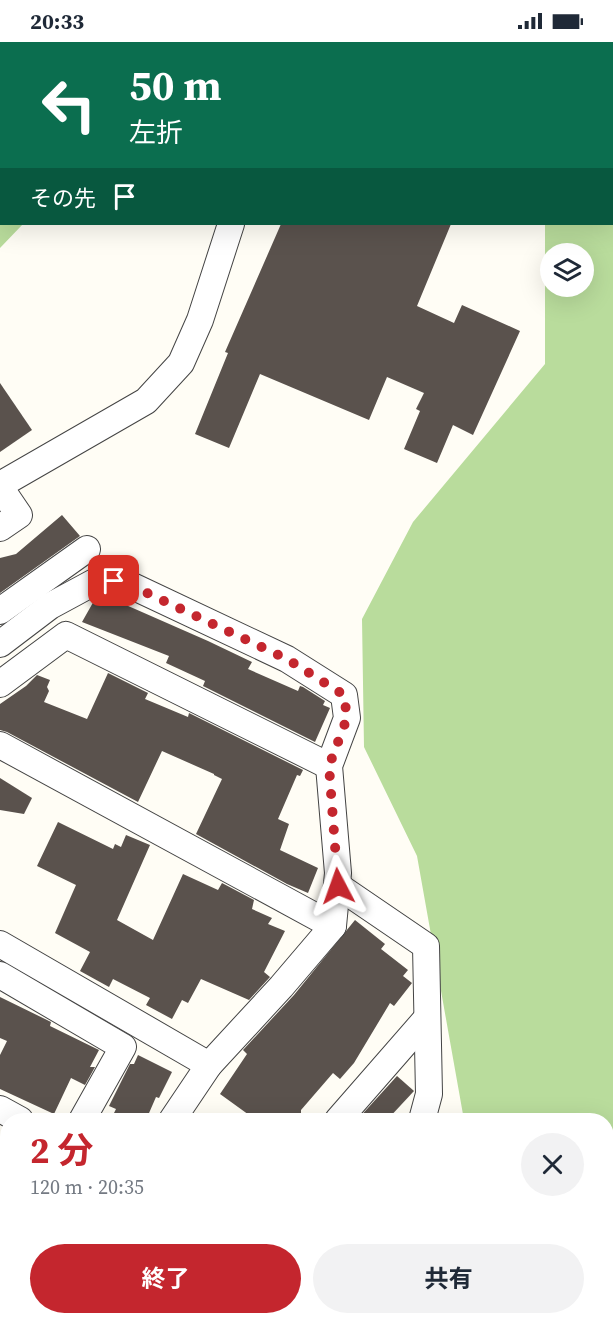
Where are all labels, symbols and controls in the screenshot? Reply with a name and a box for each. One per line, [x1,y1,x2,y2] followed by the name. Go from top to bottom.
[30,6,84,36] text: 20:33
[129,56,222,114] text: 50 m
[30,66,108,144] icon: left
[129,114,183,151] text: 左折
[108,180,141,213] icon: arrive
[30,183,96,213] text: その先
[540,243,594,297] map controls
[540,243,594,297] button: layers
[88,555,139,606] pin
[97,564,130,597] icon: arrive
[306,854,370,918] position arrow
[30,1126,93,1175] text: 2 分
[521,1133,584,1196] button: close
[30,1173,144,1201] text: 120 m · 20:35
[30,1244,301,1313] button: 終了
[313,1244,584,1313] button: 共有

